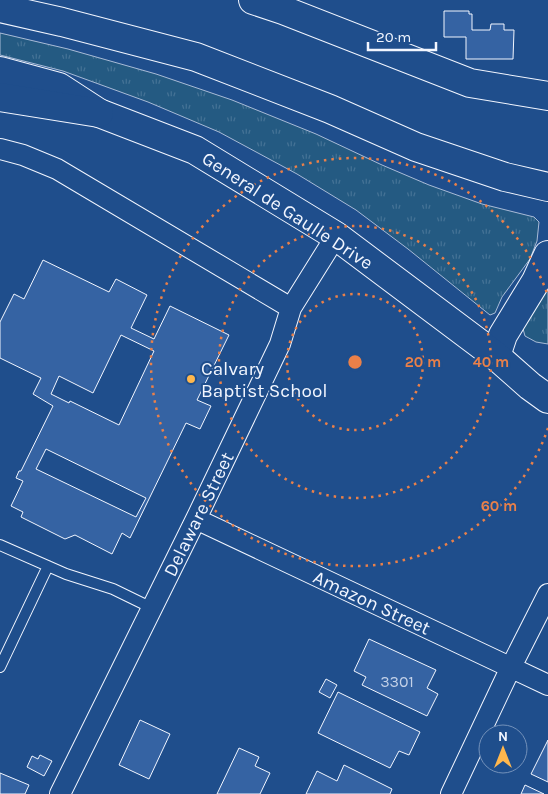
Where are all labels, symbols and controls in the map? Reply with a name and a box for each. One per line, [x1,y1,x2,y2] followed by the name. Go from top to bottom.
[368,20,436,52] scale bar
[376,28,411,46] text: 20 m
[198,147,377,274] street label: General de Gaulle Drive
[346,353,364,371] centre of rings
[405,353,441,371] text: 20 m
[473,353,509,371] text: 40 m
[201,358,328,402] place label: Calvary Baptist School
[185,373,197,385] marker: Calvary Baptist School
[159,449,239,580] street label: Delaware Street
[481,497,517,515] text: 60 m
[310,566,434,640] street label: Amazon Street
[380,672,414,691] house number: 3301
[478,724,528,774] north arrow
[498,728,508,745] text: N

